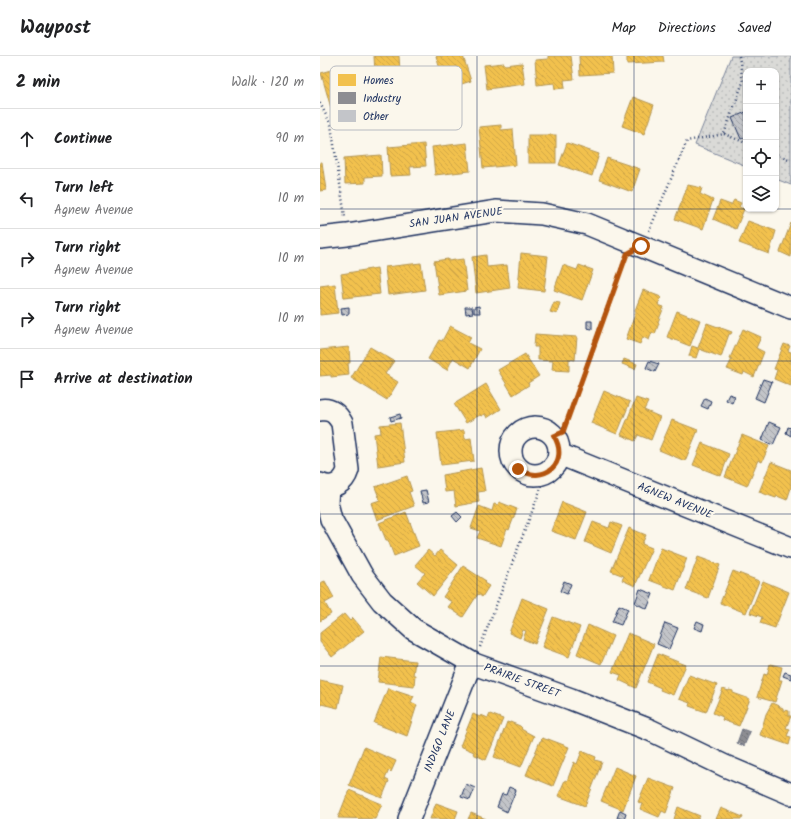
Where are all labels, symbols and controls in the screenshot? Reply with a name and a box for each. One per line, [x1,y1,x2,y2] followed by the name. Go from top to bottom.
[20,13,91,43] text: Waypost
[611,17,636,39] text: Map
[658,17,716,39] text: Directions
[738,17,771,39] text: Saved
[330,66,462,130] legend
[743,68,779,212] map controls
[743,68,779,104] button: +
[16,69,60,96] text: 2 min
[231,72,304,93] text: Walk · 120 m
[363,72,394,90] text: Homes
[363,90,402,108] text: Industry
[743,104,779,140] button: −
[363,108,390,126] text: Other
[54,127,112,151] text: Continue
[16,128,38,150] icon: ahead
[276,128,304,149] text: 90 m
[743,140,779,176] button: locate
[54,176,114,200] text: Turn left
[743,176,779,212] button: layers
[16,188,38,210] icon: left
[278,188,304,209] text: 10 m
[54,200,133,221] text: Agnew Avenue
[408,202,504,233] street label: SAN JUAN AVENUE
[54,236,121,260] text: Turn right
[632,237,650,255] route start
[16,248,38,270] icon: right
[278,248,304,269] text: 10 m
[54,260,133,281] text: Agnew Avenue
[54,296,121,320] text: Turn right
[16,308,38,330] icon: right
[278,308,304,329] text: 10 m
[54,320,133,341] text: Agnew Avenue
[54,367,193,391] text: Arrive at destination
[16,368,38,390] icon: arrive
[509,460,527,478] route end
[635,478,716,524] street label: AGNEW AVENUE
[481,659,564,704] street label: PRAIRIE STREET
[419,707,461,775] street label: INDIGO LANE

